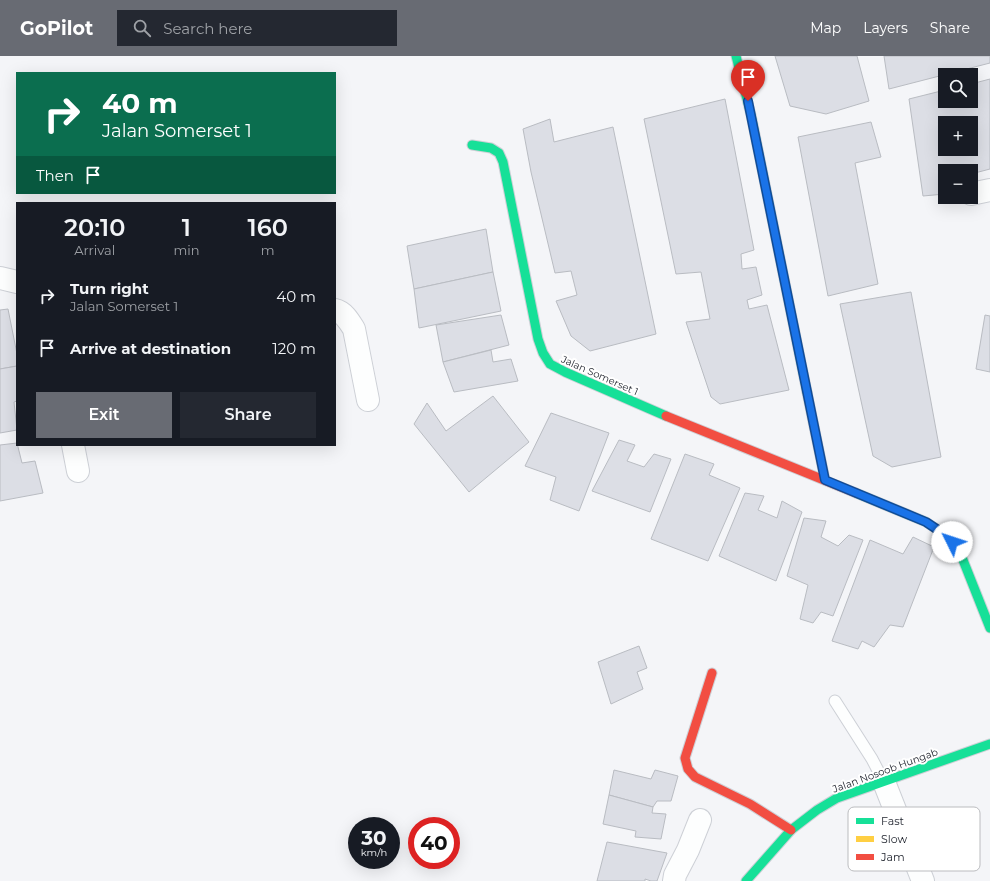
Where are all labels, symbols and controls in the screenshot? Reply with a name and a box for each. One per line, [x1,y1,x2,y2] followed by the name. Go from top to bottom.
[117,10,397,46] search box
[20,17,93,40] text: GoPilot
[131,17,153,39] icon: search
[163,19,252,38] text: Search here
[810,19,841,37] text: Map
[863,19,908,37] text: Layers
[930,19,970,37] text: Share
[731,60,765,101] pin
[737,66,759,88] icon: arrive
[938,68,978,204] map controls
[938,68,978,108] button: search
[102,86,178,120] text: 40 m
[36,88,88,140] icon: right
[938,116,978,156] button: +
[102,120,252,142] text: Jalan Somerset 1
[82,164,104,186] icon: arrive
[938,164,978,204] button: −
[36,166,74,185] text: Then
[64,213,125,242] text: 20:10
[182,213,191,242] text: 1
[248,213,288,242] text: 160
[74,242,115,258] text: Arrival
[173,242,199,258] text: min
[261,242,275,258] text: m
[70,279,149,298] text: Turn right
[36,285,58,307] icon: right
[276,287,316,306] text: 40 m
[70,298,178,314] text: Jalan Somerset 1
[36,337,58,359] icon: arrive
[70,339,231,358] text: Arrive at destination
[272,339,316,358] text: 120 m
[558,352,640,398] street label: Jalan Somerset 1
[36,392,172,438] button: Exit
[180,392,316,438] button: Share
[931,521,973,563] position arrow
[830,745,940,796] street label: Jalan Nosoob Hungab
[848,807,980,871] legend
[881,814,905,828] text: Fast
[408,817,460,869] speed limit sign: 40
[361,826,387,850] text: 30
[881,832,907,846] text: Slow
[361,846,387,859] text: km/h
[880,850,905,864] text: Jam

